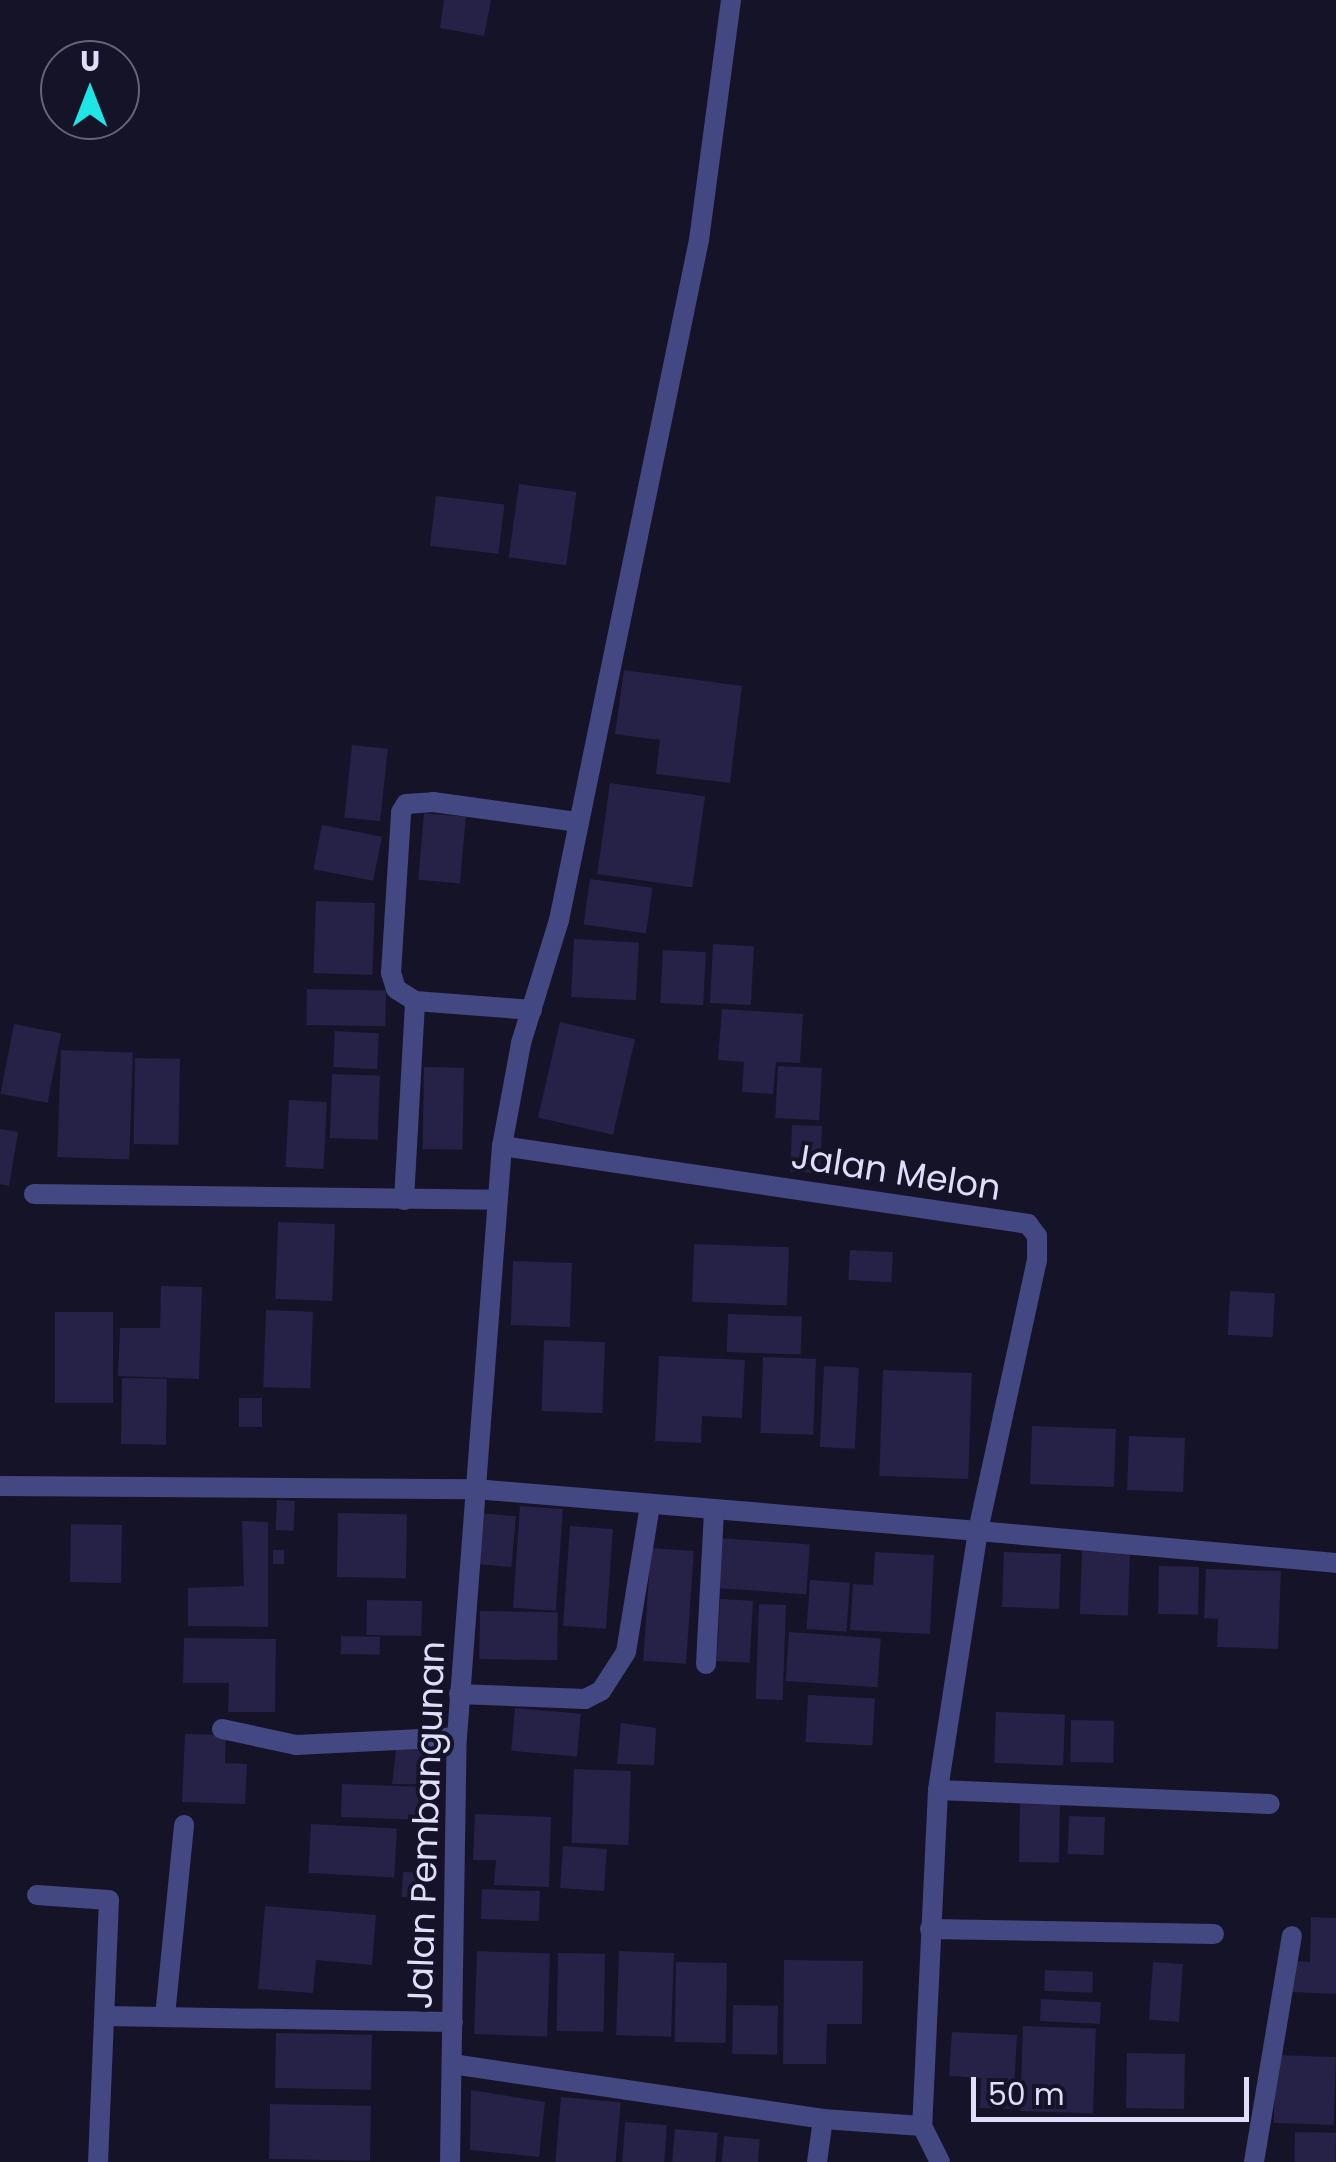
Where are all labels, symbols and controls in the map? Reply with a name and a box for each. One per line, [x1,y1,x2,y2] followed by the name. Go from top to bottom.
[40,40,140,140] north arrow
[80,42,100,81] text: U
[788,1135,1004,1209] street label: Jalan Melon
[399,1640,453,2010] street label: Jalan Pembangunan
[976,2057,1254,2119] scale bar
[988,2073,1065,2116] text: 50 m

